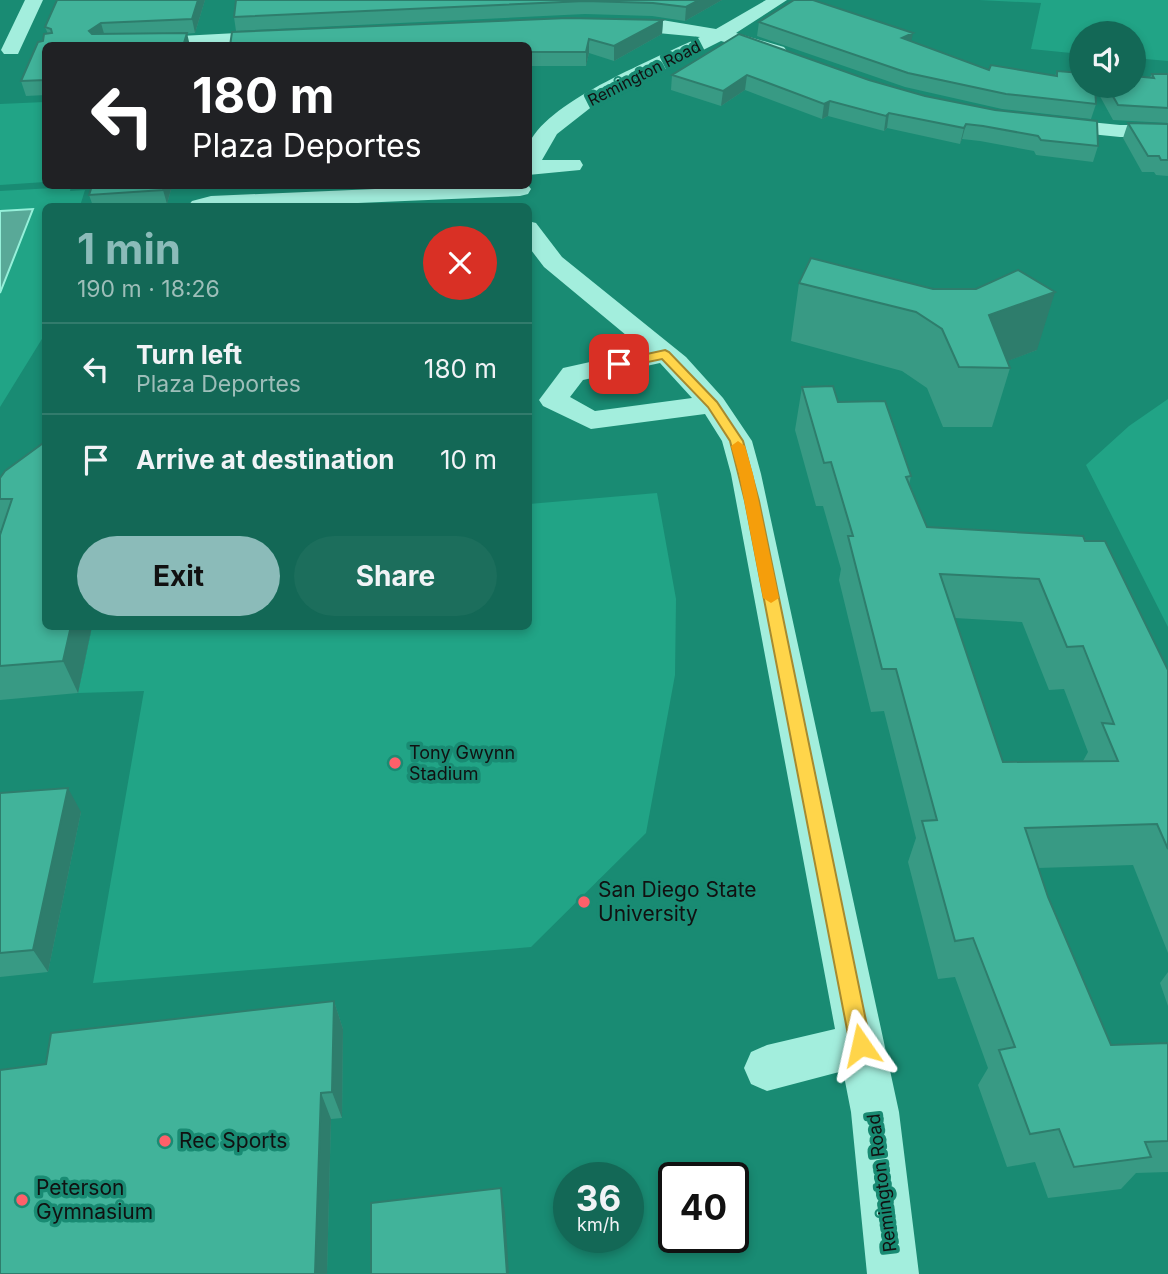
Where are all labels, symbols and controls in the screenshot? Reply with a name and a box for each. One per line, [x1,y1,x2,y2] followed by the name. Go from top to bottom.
[1069,21,1146,98] map controls
[1069,21,1146,98] button: sound
[584,36,704,110] street label: Remington Road
[192,66,334,125] text: 180 m
[77,70,168,161] icon: left
[192,126,422,165] text: Plaza Deportes
[77,223,181,274] text: 1 min
[423,226,497,300] button: close
[77,275,220,303] text: 190 m · 18:26
[589,334,649,394] pin
[136,339,242,370] text: Turn left
[600,345,638,383] icon: arrive
[77,350,115,388] icon: left
[424,353,497,384] text: 180 m
[136,370,301,398] text: Plaza Deportes
[77,441,115,479] icon: arrive
[136,444,395,475] text: Arrive at destination
[440,444,497,475] text: 10 m
[77,536,280,616] button: Exit
[294,536,497,616] button: Share
[409,742,515,784] place label: Tony Gwynn Stadium
[387,755,403,771] marker: Tony Gwynn Stadium
[598,877,757,926] place label: San Diego State University
[576,894,592,910] marker: San Diego State University
[824,1008,898,1082] position arrow
[863,1113,900,1253] street label: Remington Road
[179,1128,287,1153] place label: Rec Sports
[157,1133,173,1149] marker: Rec Sports
[658,1162,749,1253] speed limit sign: 40
[36,1175,153,1224] place label: Peterson Gymnasium
[576,1177,621,1219] text: 36
[14,1192,30,1208] marker: Peterson Gymnasium
[577,1214,620,1235] text: km/h

